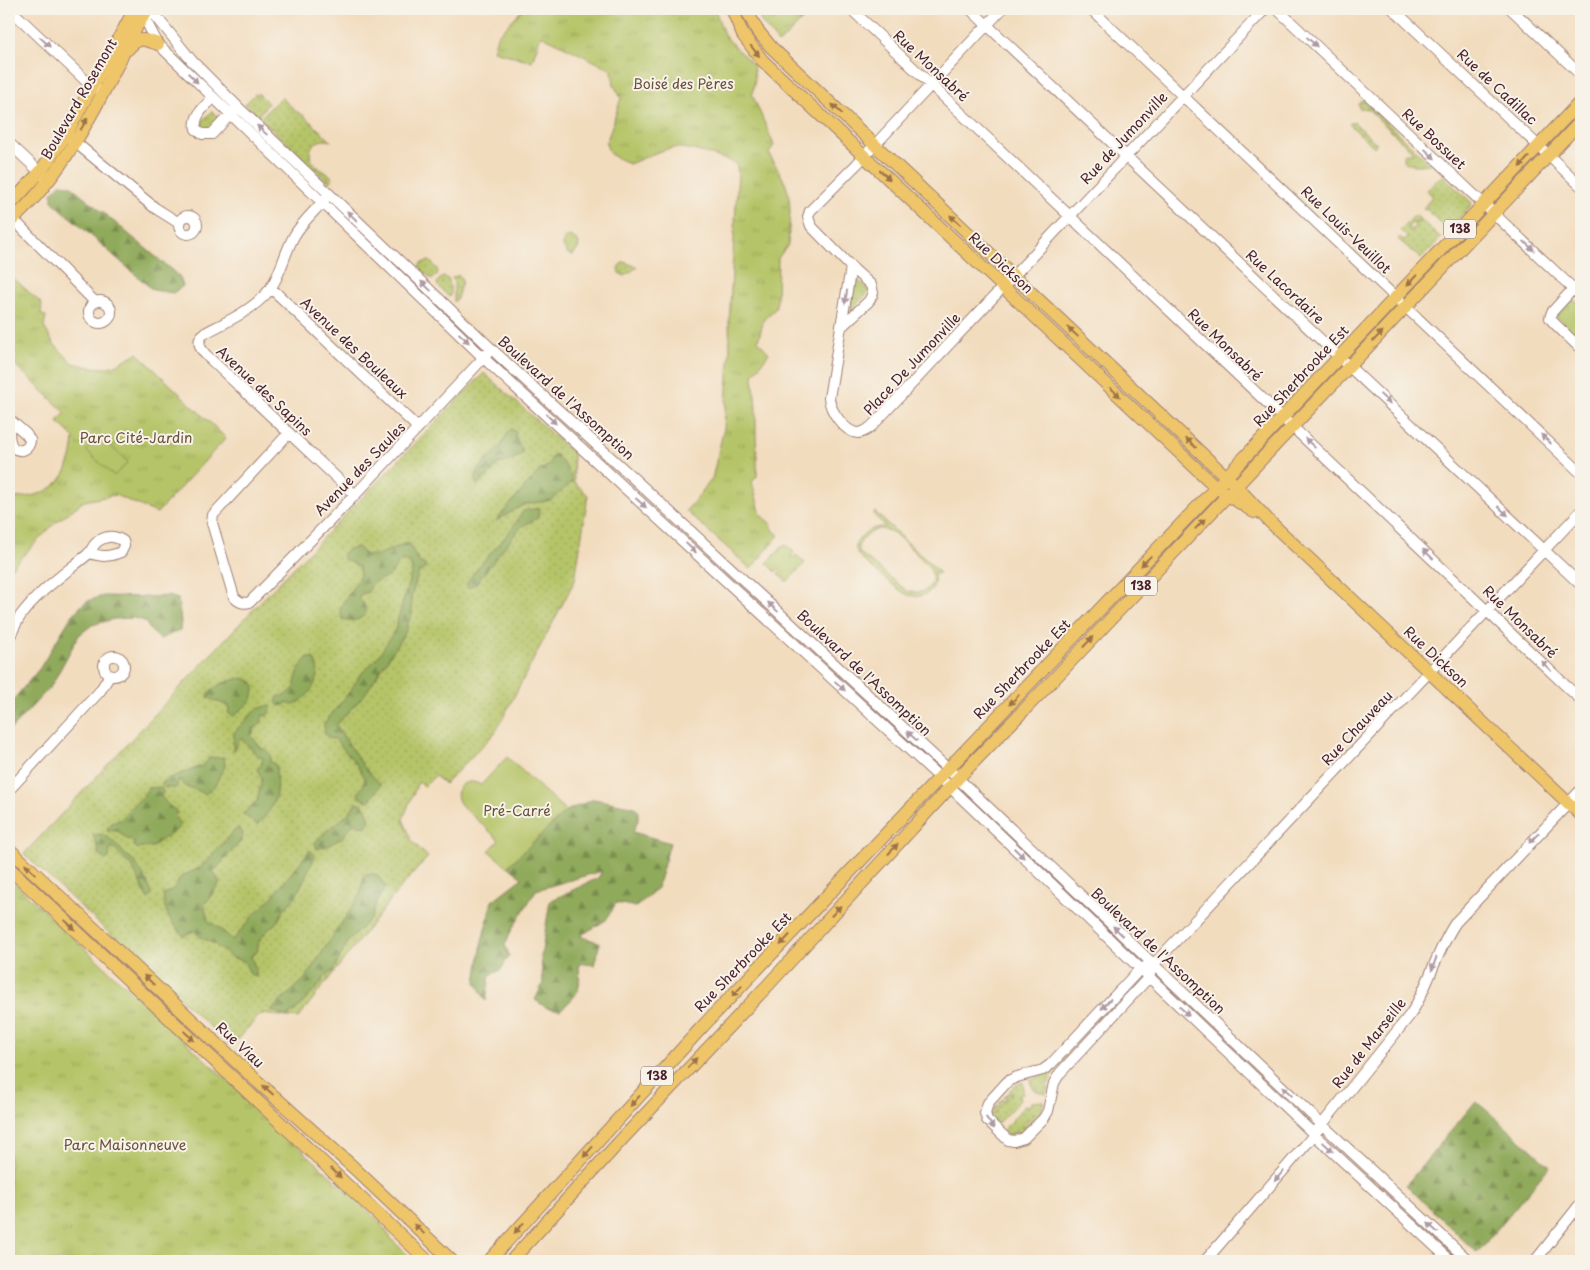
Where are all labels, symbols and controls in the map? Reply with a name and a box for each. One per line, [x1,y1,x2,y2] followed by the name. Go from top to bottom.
[889,25,974,106] street label: Rue Monsabré
[35,34,122,163] street label: Boulevard Rosemont
[39,36,51,48] one-way arrow
[1306,36,1318,48] one-way arrow
[1452,44,1542,129] street label: Rue de Cadillac
[749,45,761,57] one-way arrow
[187,72,199,84] one-way arrow
[632,73,734,94] park label: Boisé des Pères
[1075,86,1172,189] street label: Rue de Jumonville
[831,103,843,115] one-way arrow
[1398,103,1471,174] street label: Rue Bossuet
[80,118,89,131] one-way arrow
[256,124,268,136] one-way arrow
[1424,148,1436,160] one-way arrow
[1518,156,1530,168] one-way arrow
[879,169,891,181] one-way arrow
[1297,181,1396,278] street label: Rue Louis-Veuillot
[347,210,359,222] one-way arrow
[949,214,961,226] one-way arrow
[1444,220,1476,238] road number: 138
[964,227,1038,298] street label: Rue Dickson
[1522,240,1534,252] one-way arrow
[1241,245,1329,329] street label: Rue Lacordaire
[1406,274,1418,286] one-way arrow
[420,280,432,292] one-way arrow
[842,289,850,305] one-way arrow
[296,292,413,403] street label: Avenue des Bouleaux
[1183,304,1268,386] street label: Rue Monsabré
[858,307,965,420] street label: Place De Jumonville
[1248,320,1353,431] street label: Rue Sherbrooke Est
[1067,326,1079,338] one-way arrow
[494,331,639,465] street label: Boulevard de l'Assomption
[1372,331,1384,343] one-way arrow
[458,332,470,344] one-way arrow
[212,341,317,441] street label: Avenue des Sapins
[1109,386,1121,398] one-way arrow
[1379,393,1391,405] one-way arrow
[544,413,556,425] one-way arrow
[309,417,410,520] street label: Avenue des Saules
[79,427,193,448] park label: Parc Cité-Jardin
[1540,433,1552,445] one-way arrow
[1304,437,1316,449] one-way arrow
[1185,438,1197,450] one-way arrow
[635,497,648,508] one-way arrow
[1497,505,1509,517] one-way arrow
[1194,518,1206,530] one-way arrow
[685,542,697,554] one-way arrow
[1422,548,1434,560] one-way arrow
[1140,554,1152,566] one-way arrow
[1125,576,1157,596] road number: 138
[1478,581,1563,663] street label: Rue Monsabré
[767,601,779,613] one-way arrow
[792,605,936,741] street label: Boulevard de l'Assomption
[968,614,1075,723] street label: Rue Sherbrooke Est
[1399,621,1473,692] street label: Rue Dickson
[1082,637,1094,649] one-way arrow
[1540,660,1552,672] one-way arrow
[834,680,846,692] one-way arrow
[1316,685,1397,770] street label: Rue Chauveau
[1008,693,1020,705] one-way arrow
[906,730,918,742] one-way arrow
[483,800,551,821] park label: Pré-Carré
[1528,832,1540,844] one-way arrow
[887,844,899,856] one-way arrow
[1013,847,1025,859] one-way arrow
[24,863,36,875] one-way arrow
[1086,883,1230,1019] street label: Boulevard de l'Assomption
[830,905,842,917] one-way arrow
[689,907,796,1016] street label: Rue Sherbrooke Est
[64,919,76,931] one-way arrow
[1112,926,1124,938] one-way arrow
[779,933,791,945] one-way arrow
[1430,957,1437,972] one-way arrow
[143,974,155,986] one-way arrow
[731,984,743,996] one-way arrow
[1327,993,1411,1092] street label: Rue de Marseille
[1100,998,1112,1010] one-way arrow
[1178,1005,1190,1017] one-way arrow
[211,1017,269,1073] street label: Rue Viau
[182,1030,194,1042] one-way arrow
[686,1058,698,1070] one-way arrow
[641,1066,673,1086] road number: 138
[262,1084,274,1096] one-way arrow
[1281,1085,1293,1097] one-way arrow
[629,1094,640,1107] one-way arrow
[985,1116,995,1130] one-way arrow
[64,1134,187,1155] park label: Parc Maisonneuve
[1321,1141,1333,1153] one-way arrow
[582,1145,594,1157] one-way arrow
[329,1167,341,1179] one-way arrow
[1274,1169,1285,1182] one-way arrow
[513,1222,525,1234] one-way arrow
[1428,1222,1440,1234] one-way arrow
[413,1223,425,1235] one-way arrow

